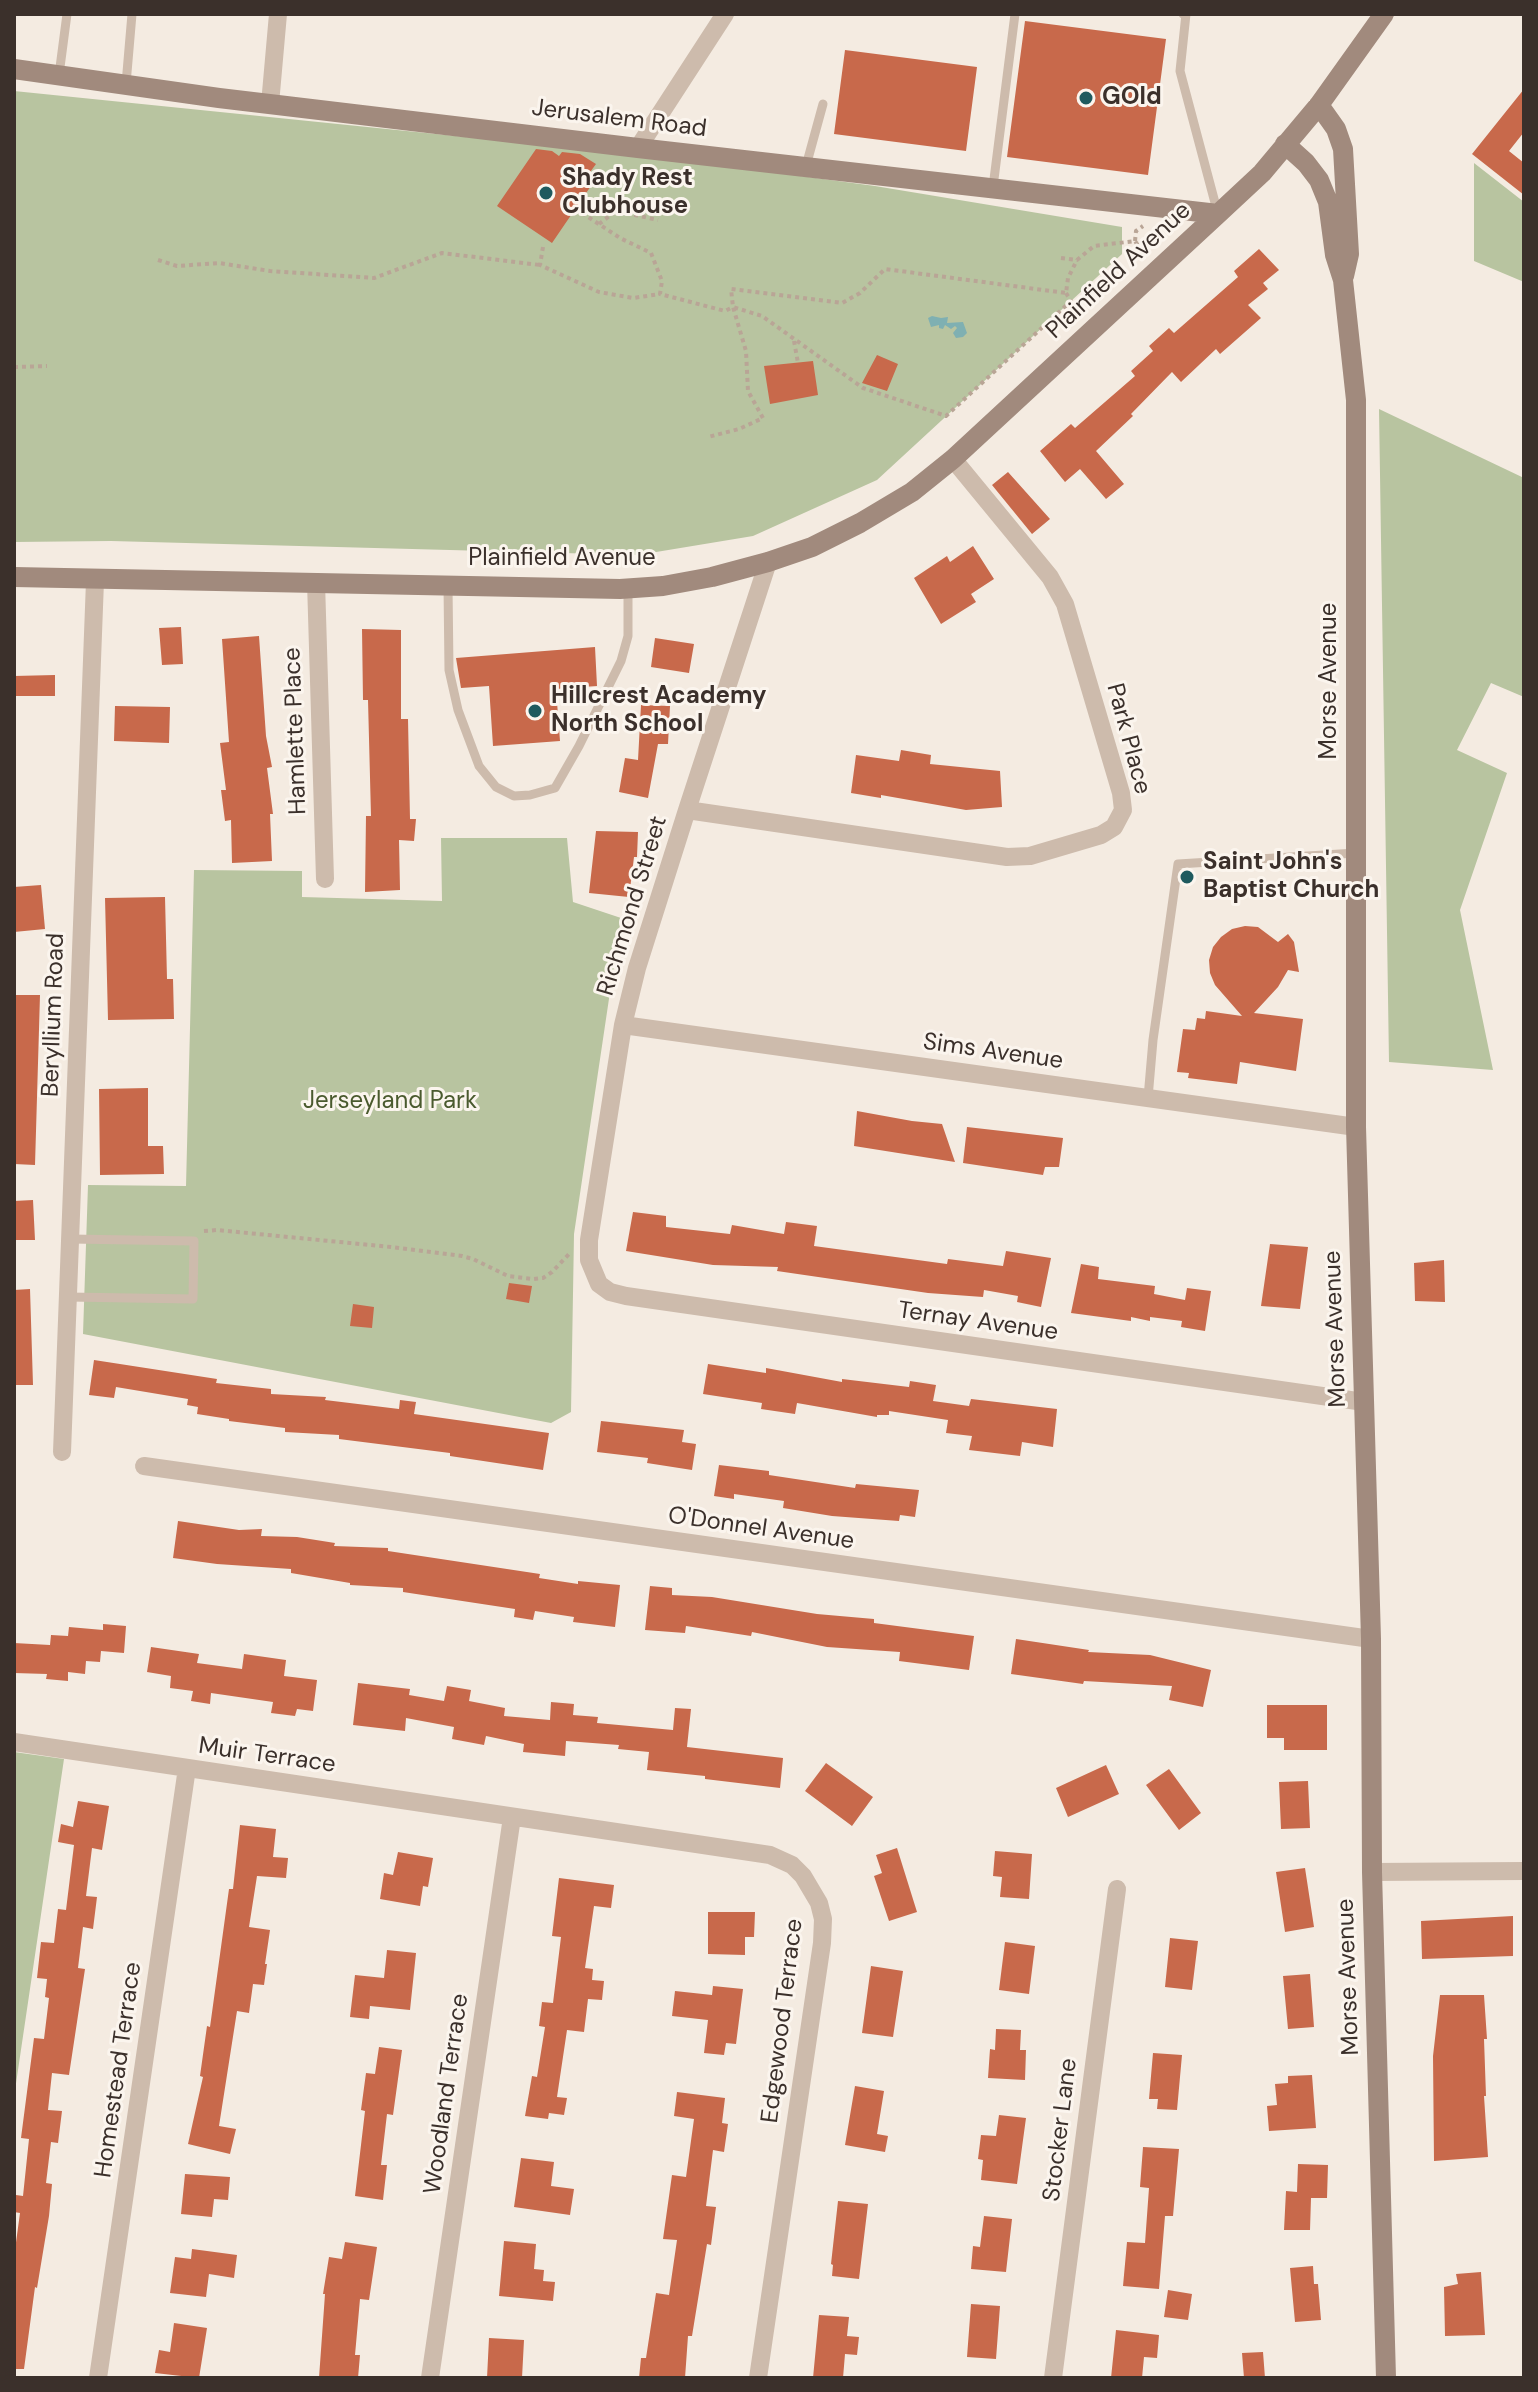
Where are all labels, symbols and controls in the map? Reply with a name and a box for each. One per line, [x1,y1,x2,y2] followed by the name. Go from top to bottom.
[1102,84,1162,112] place label: GOld
[1077,89,1095,107] marker: GOld
[530,94,708,144] street label: Jerusalem Road
[562,165,693,221] place label: Shady Rest Clubhouse
[537,184,555,202] marker: Shady Rest Clubhouse
[1041,197,1197,345] street label: Plainfield Avenue
[468,545,656,573] street label: Plainfield Avenue
[1316,603,1344,759] street label: Morse Avenue
[279,647,313,815] street label: Hamlette Place
[1099,680,1157,798] street label: Park Place
[551,683,767,739] place label: Hillcrest Academy North School
[526,702,544,720] marker: Hillcrest Academy North School
[592,813,674,999] street label: Richmond Street
[1203,849,1379,905] place label: Saint John's Baptist Church
[1178,868,1196,886] marker: Saint John's Baptist Church
[37,932,71,1098] street label: Beryllium Road
[921,1028,1065,1076] street label: Sims Avenue
[303,1088,477,1116] park label: Jerseyland Park
[1319,1250,1353,1408] street label: Morse Avenue
[896,1296,1060,1348] street label: Ternay Avenue
[666,1502,856,1556] street label: O'Donnel Avenue
[197,1732,337,1780] street label: Muir Terrace
[1332,1898,1366,2056] street label: Morse Avenue
[756,1917,810,2125] street label: Edgewood Terrace
[90,1960,148,2180] street label: Homestead Terrace
[419,1992,475,2196] street label: Woodland Terrace
[1038,2057,1084,2203] street label: Stocker Lane

